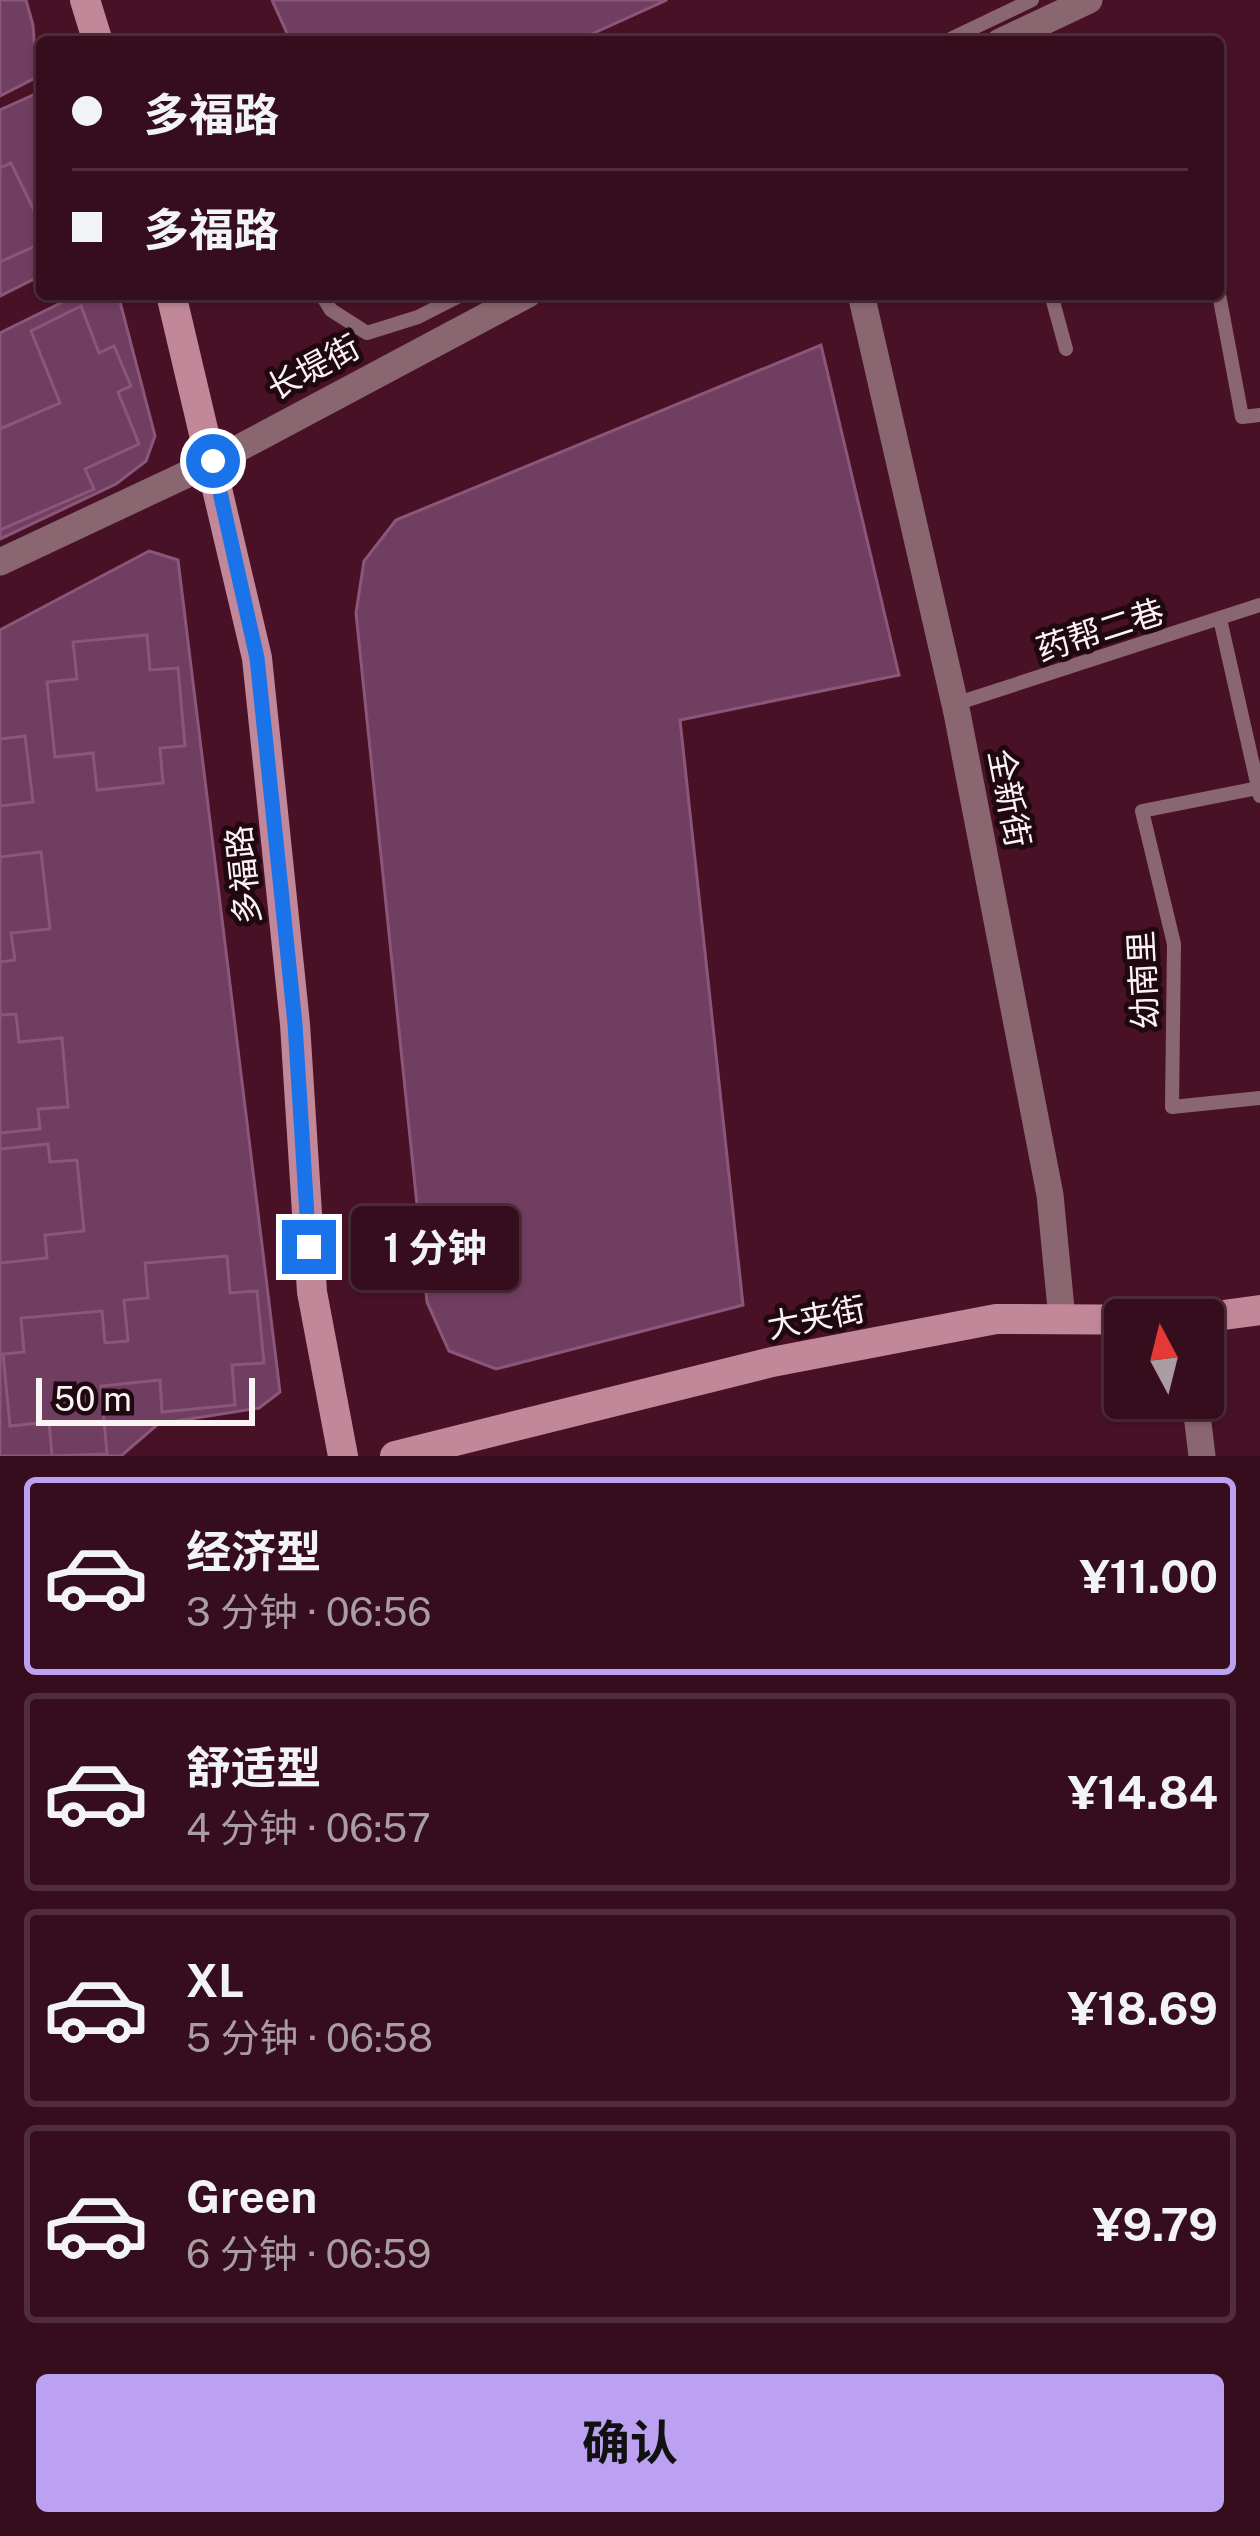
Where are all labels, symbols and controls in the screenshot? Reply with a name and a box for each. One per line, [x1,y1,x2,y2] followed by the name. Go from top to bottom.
[144,88,279,141] text: 多福路
[144,203,279,256] text: 多福路
[260,327,366,407] street label: 长堤街
[186,434,240,488] route start
[1031,592,1169,668] street label: 药帮二巷
[982,746,1038,850] street label: 全新街
[219,824,267,926] street label: 多福路
[1121,930,1165,1030] street label: 幼南里
[351,1205,519,1289] callout: 1 分钟
[282,1220,336,1274] route end
[383,1225,487,1271] text: 1 分钟
[764,1289,868,1345] street label: 大夹街
[1104,1299,1224,1419] north arrow
[1104,1299,1224,1419] map controls
[36,1372,255,1425] scale bar
[54,1380,132,1418] text: 50 m
[42,1522,150,1630] icon: car
[186,1525,321,1578] text: 经济型
[1080,1550,1218,1603] text: ¥11.00
[186,1589,432,1635] text: 3 分钟 · 06:56
[42,1738,150,1846] icon: car
[186,1741,321,1794] text: 舒适型
[1068,1766,1218,1819] text: ¥14.84
[186,1805,431,1851] text: 4 分钟 · 06:57
[42,1954,150,2062] icon: car
[186,1954,244,2007] text: XL
[1068,1982,1218,2035] text: ¥18.69
[186,2015,433,2061] text: 5 分钟 · 06:58
[42,2170,150,2278] icon: car
[186,2170,317,2223] text: Green
[1093,2198,1218,2251] text: ¥9.79
[186,2231,431,2277] text: 6 分钟 · 06:59
[36,2374,1224,2512] button: 确认

